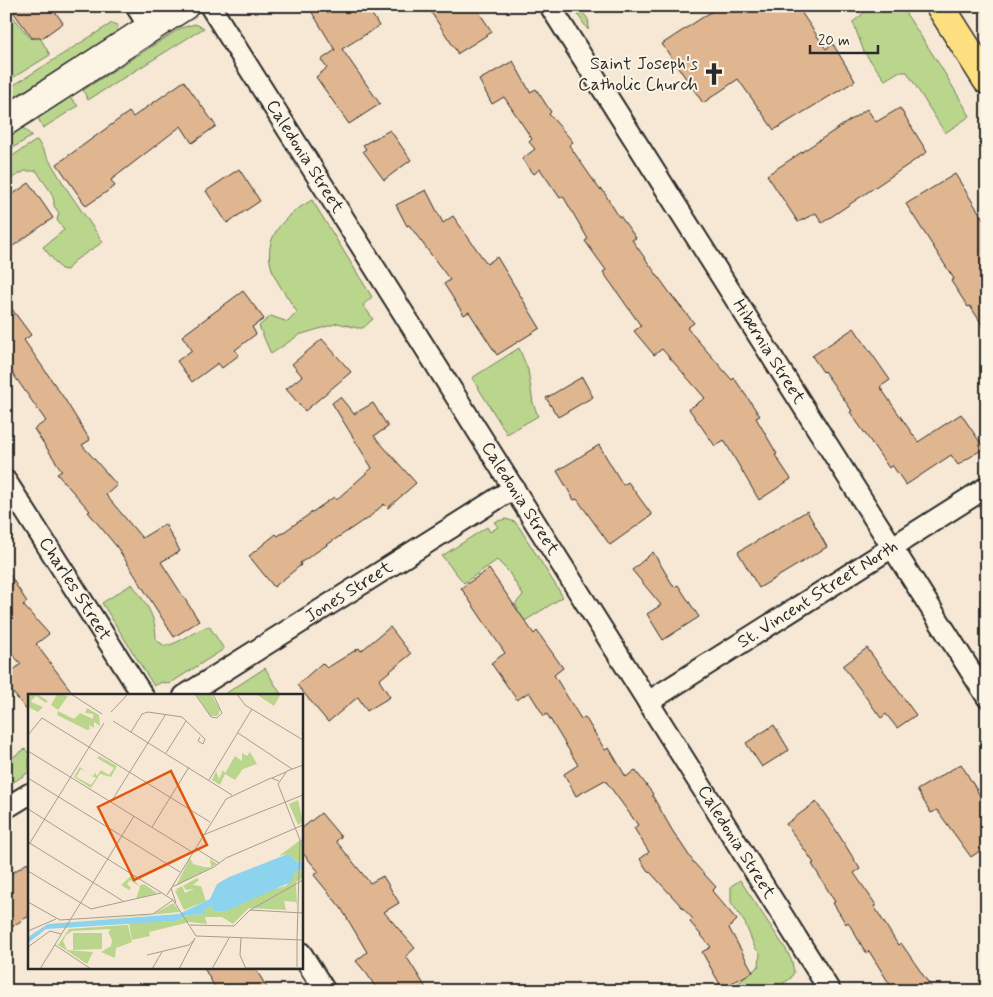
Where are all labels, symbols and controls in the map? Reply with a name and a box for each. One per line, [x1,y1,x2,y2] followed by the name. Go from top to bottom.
[810,22,878,54] scale bar
[818,31,850,51] text: 20 m
[578,52,698,97] place label: Saint Joseph's Catholic Church
[701,61,727,87] church icon: Saint Joseph's Catholic Church
[260,95,350,218] street label: Caledonia Street
[726,295,811,409] street label: Hibernia Street
[475,437,565,560] street label: Caledonia Street
[33,533,117,645] street label: Charles Street
[733,535,903,654] street label: St. Vincent Street North
[301,555,398,629] street label: Jones Street
[28,694,302,970] inset map
[692,781,781,904] street label: Caledonia Street

